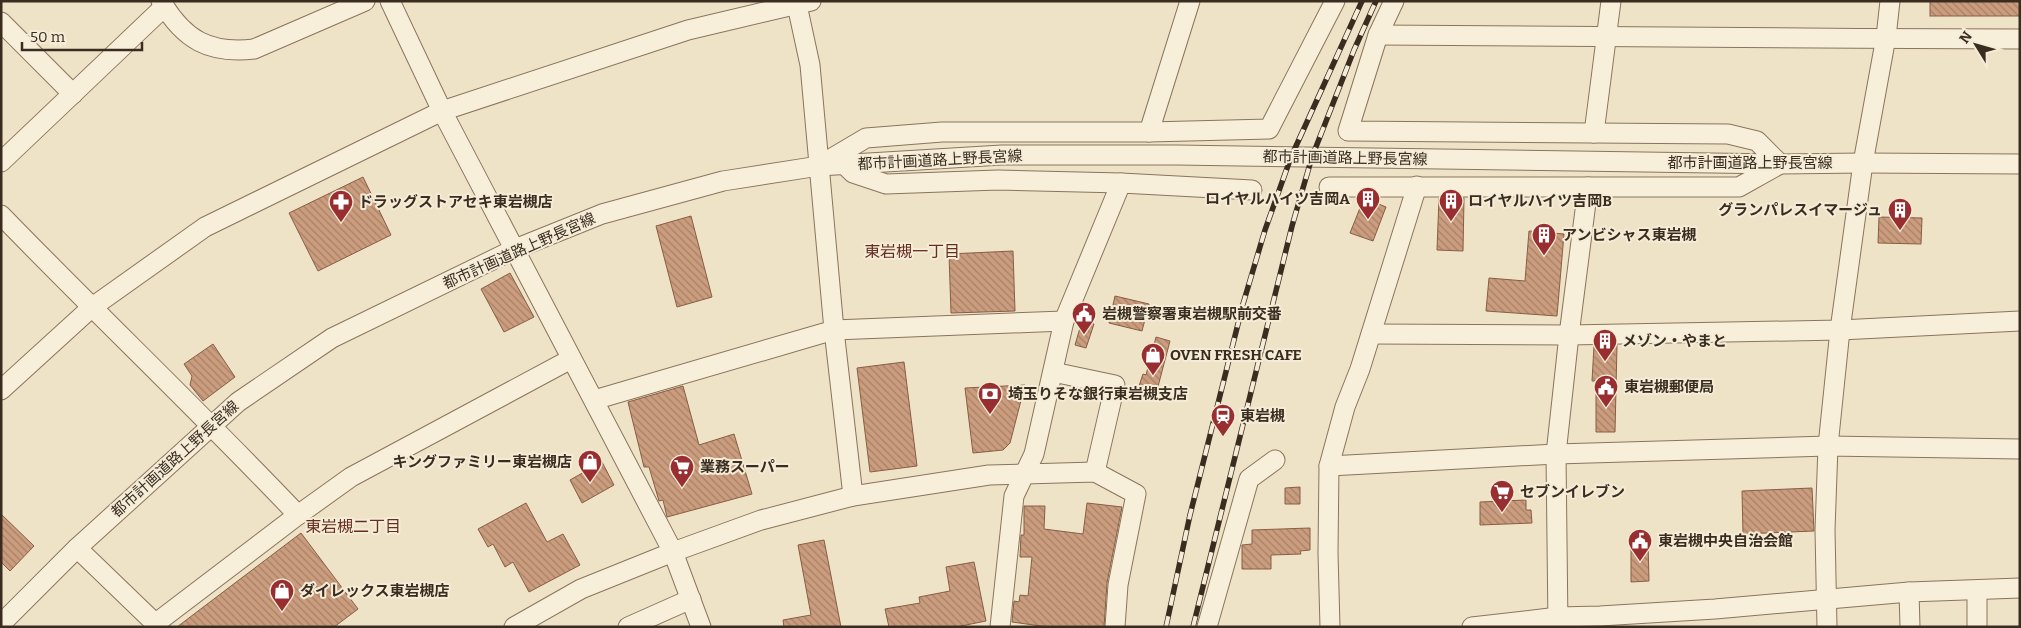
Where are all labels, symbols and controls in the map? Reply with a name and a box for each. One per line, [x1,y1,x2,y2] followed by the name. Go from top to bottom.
[22,20,142,52] scale bar
[1951,20,2001,70] north arrow
[30,28,66,46] text: 50 m
[1956,28,1976,47] text: N
[857,147,1023,173] street label: 都市計画道路上野長宮線
[1262,148,1428,168] street label: 都市計画道路上野長宮線
[1667,154,1833,172] street label: 都市計画道路上野長宮線
[1355,186,1381,220] building icon: ロイヤルハイツ吉岡A
[1438,188,1464,222] building icon: ロイヤルハイツ吉岡B
[328,189,354,223] pharmacy icon: ドラッグストアセキ東岩槻店
[1205,190,1350,208] place label: ロイヤルハイツ吉岡A
[1468,192,1612,210] place label: ロイヤルハイツ吉岡B
[358,193,553,211] place label: ドラッグストアセキ東岩槻店
[1887,197,1913,231] building icon: グランパレスイマージュ
[1718,201,1882,219] place label: グランパレスイマージュ
[440,209,598,293] street label: 都市計画道路上野長宮線
[1531,222,1557,256] building icon: アンビシャス東岩槻
[1562,226,1696,244] place label: アンビシャス東岩槻
[864,242,960,261] district label: 東岩槻一丁目
[1071,301,1097,335] public building icon: 岩槻警察署東岩槻駅前交番
[1102,305,1282,323] place label: 岩槻警察署東岩槻駅前交番
[1592,328,1618,362] building icon: メゾン・やまと
[1622,332,1727,350] place label: メゾン・やまと
[1140,342,1166,376] shop icon: OVEN FRESH CAFE
[1170,346,1302,364] place label: OVEN FRESH CAFE
[1593,374,1619,408] public building icon: 東岩槻郵便局
[1624,378,1714,396] place label: 東岩槻郵便局
[977,381,1003,415] bank icon: 埼玉りそな銀行東岩槻支店
[1008,385,1188,403] place label: 埼玉りそな銀行東岩槻支店
[108,397,242,521] street label: 都市計画道路上野長宮線
[1210,403,1236,437] station icon: 東岩槻
[1240,407,1285,425] place label: 東岩槻
[577,449,603,483] shop icon: キングファミリー東岩槻店
[392,453,572,471] place label: キングファミリー東岩槻店
[669,454,695,488] supermarket icon: 業務スーパー
[700,458,790,476] place label: 業務スーパー
[1489,479,1515,513] supermarket icon: セブンイレブン
[1520,483,1625,501] place label: セブンイレブン
[305,517,401,536] district label: 東岩槻二丁目
[1627,528,1653,562] public building icon: 東岩槻中央自治会館
[1658,532,1793,550] place label: 東岩槻中央自治会館
[269,578,295,612] shop icon: ダイレックス東岩槻店
[300,582,450,600] place label: ダイレックス東岩槻店

